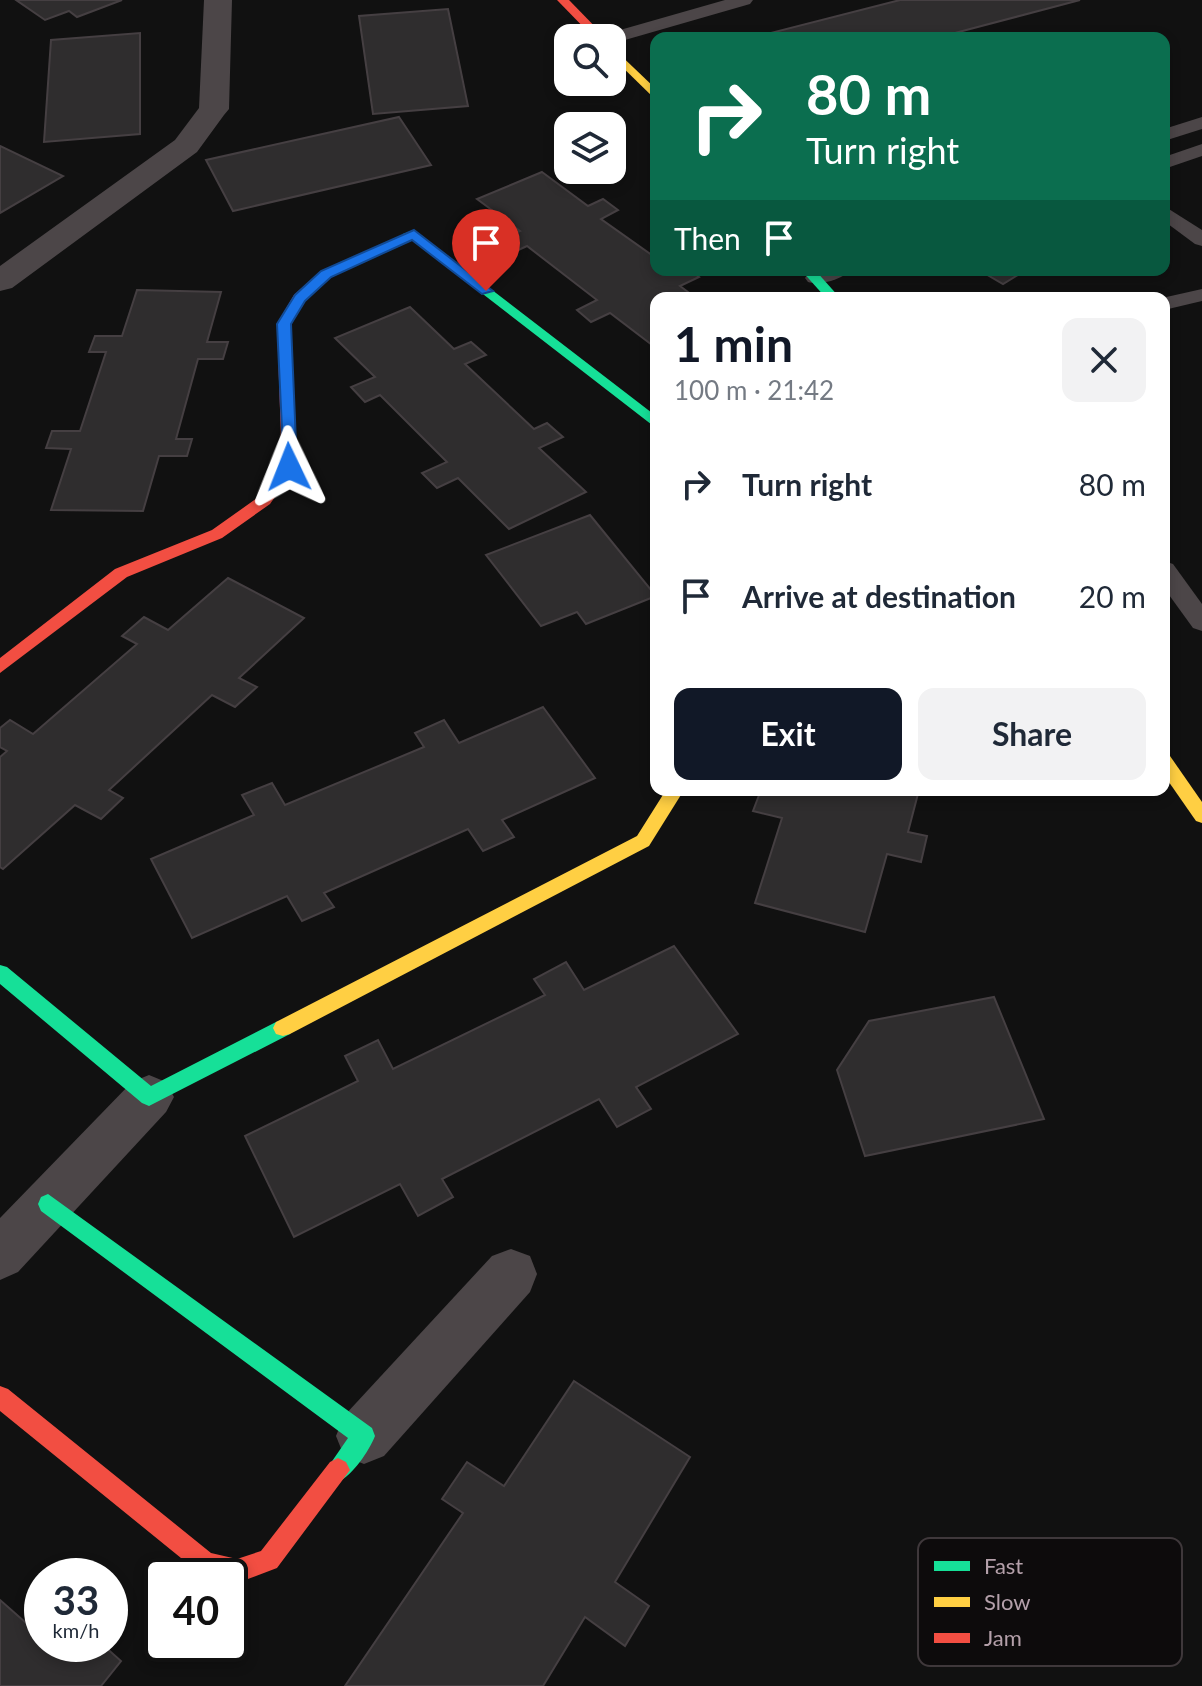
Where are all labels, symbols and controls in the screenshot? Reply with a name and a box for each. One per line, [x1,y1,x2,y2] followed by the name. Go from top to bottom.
[554,24,626,184] map controls
[554,24,626,96] button: search
[806,60,931,127] text: 80 m
[674,64,778,168] icon: right
[554,112,626,184] button: layers
[806,128,959,172] text: Turn right
[452,209,520,291] pin
[757,216,801,260] icon: arrive
[674,220,741,256] text: Then
[464,221,508,265] icon: arrive
[674,315,793,372] text: 1 min
[1062,318,1146,402] button: close
[674,374,834,406] text: 100 m · 21:42
[247,425,331,509] position arrow
[674,462,718,506] icon: right
[742,466,872,502] text: Turn right
[1079,466,1146,502] text: 80 m
[674,574,718,618] icon: arrive
[742,578,1016,614] text: Arrive at destination
[1079,578,1146,614] text: 20 m
[674,688,902,780] button: Exit
[918,688,1146,780] button: Share
[918,1538,1182,1666] legend
[984,1552,1023,1579] text: Fast
[144,1558,248,1662] speed limit sign: 40
[53,1576,99,1624] text: 33
[984,1588,1031,1615] text: Slow
[53,1618,99,1642] text: km/h
[984,1624,1022,1651] text: Jam

